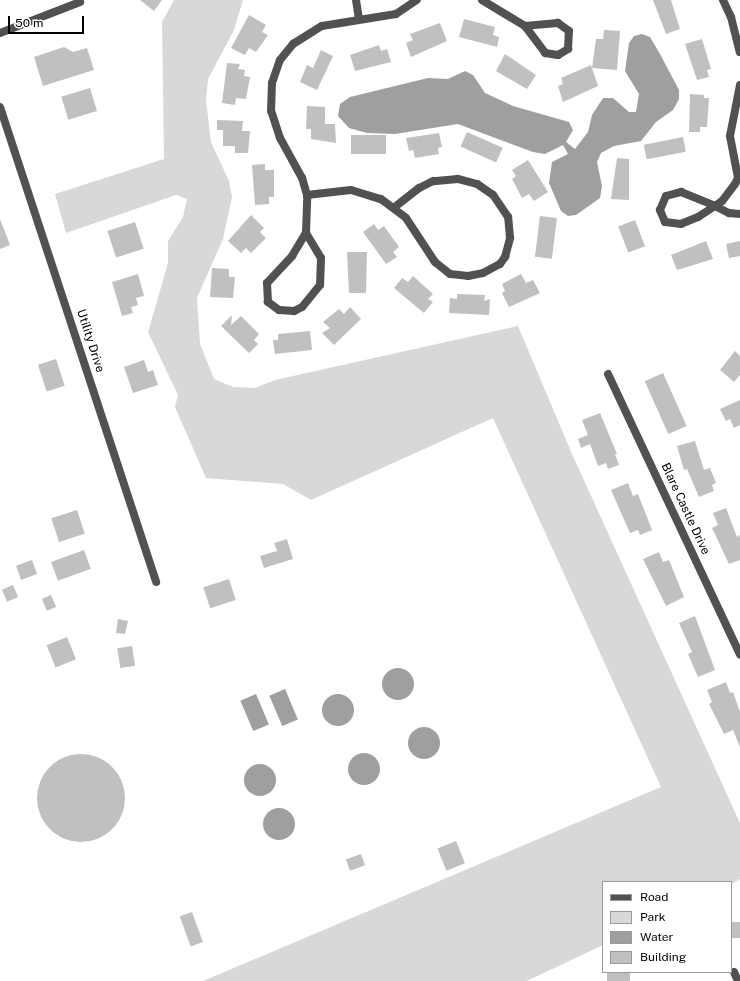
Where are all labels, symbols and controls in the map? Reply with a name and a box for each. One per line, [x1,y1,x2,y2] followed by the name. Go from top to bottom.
[10,8,86,34] scale bar
[15,16,43,30] text: 50 m
[73,308,107,374] street label: Utility Drive
[657,461,713,557] street label: Blare Castle Drive
[602,881,732,973] legend
[640,890,668,904] text: Road
[640,910,666,924] text: Park
[640,930,673,944] text: Water
[640,950,686,964] text: Building

